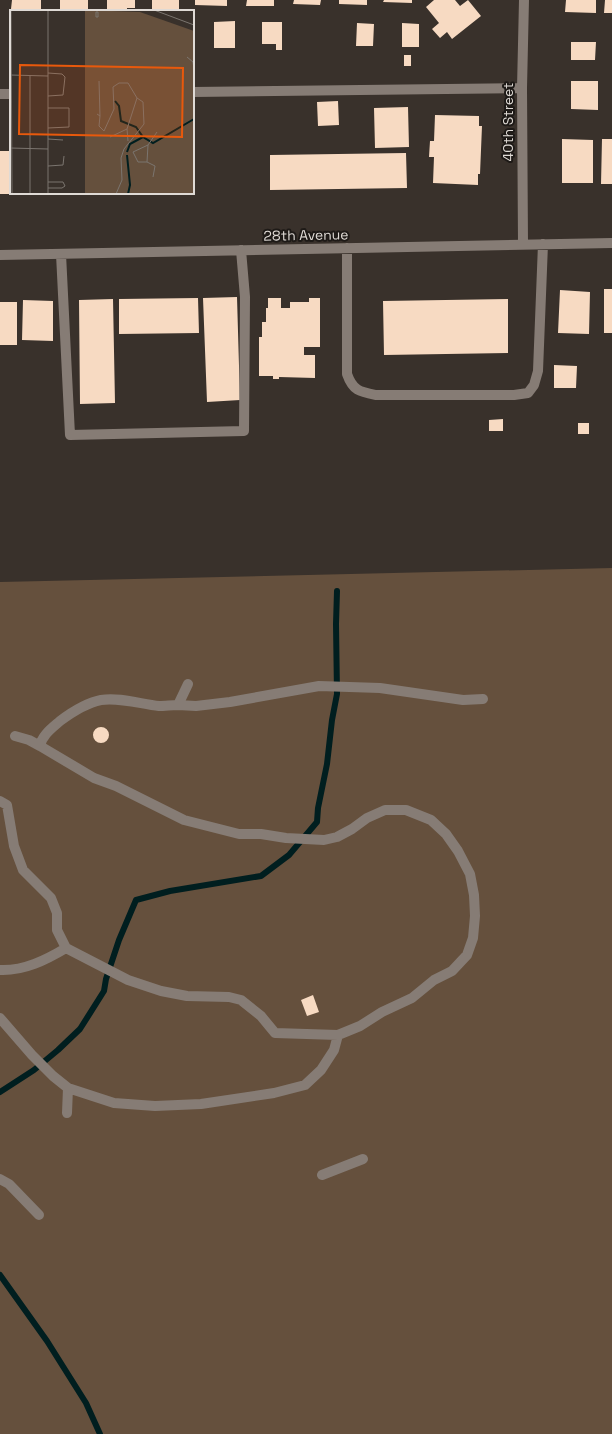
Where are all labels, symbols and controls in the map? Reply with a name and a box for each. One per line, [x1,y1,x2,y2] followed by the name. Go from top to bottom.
[10,10,194,194] inset map
[499,82,517,162] street label: 40th Street
[263,225,349,245] street label: 28th Avenue

